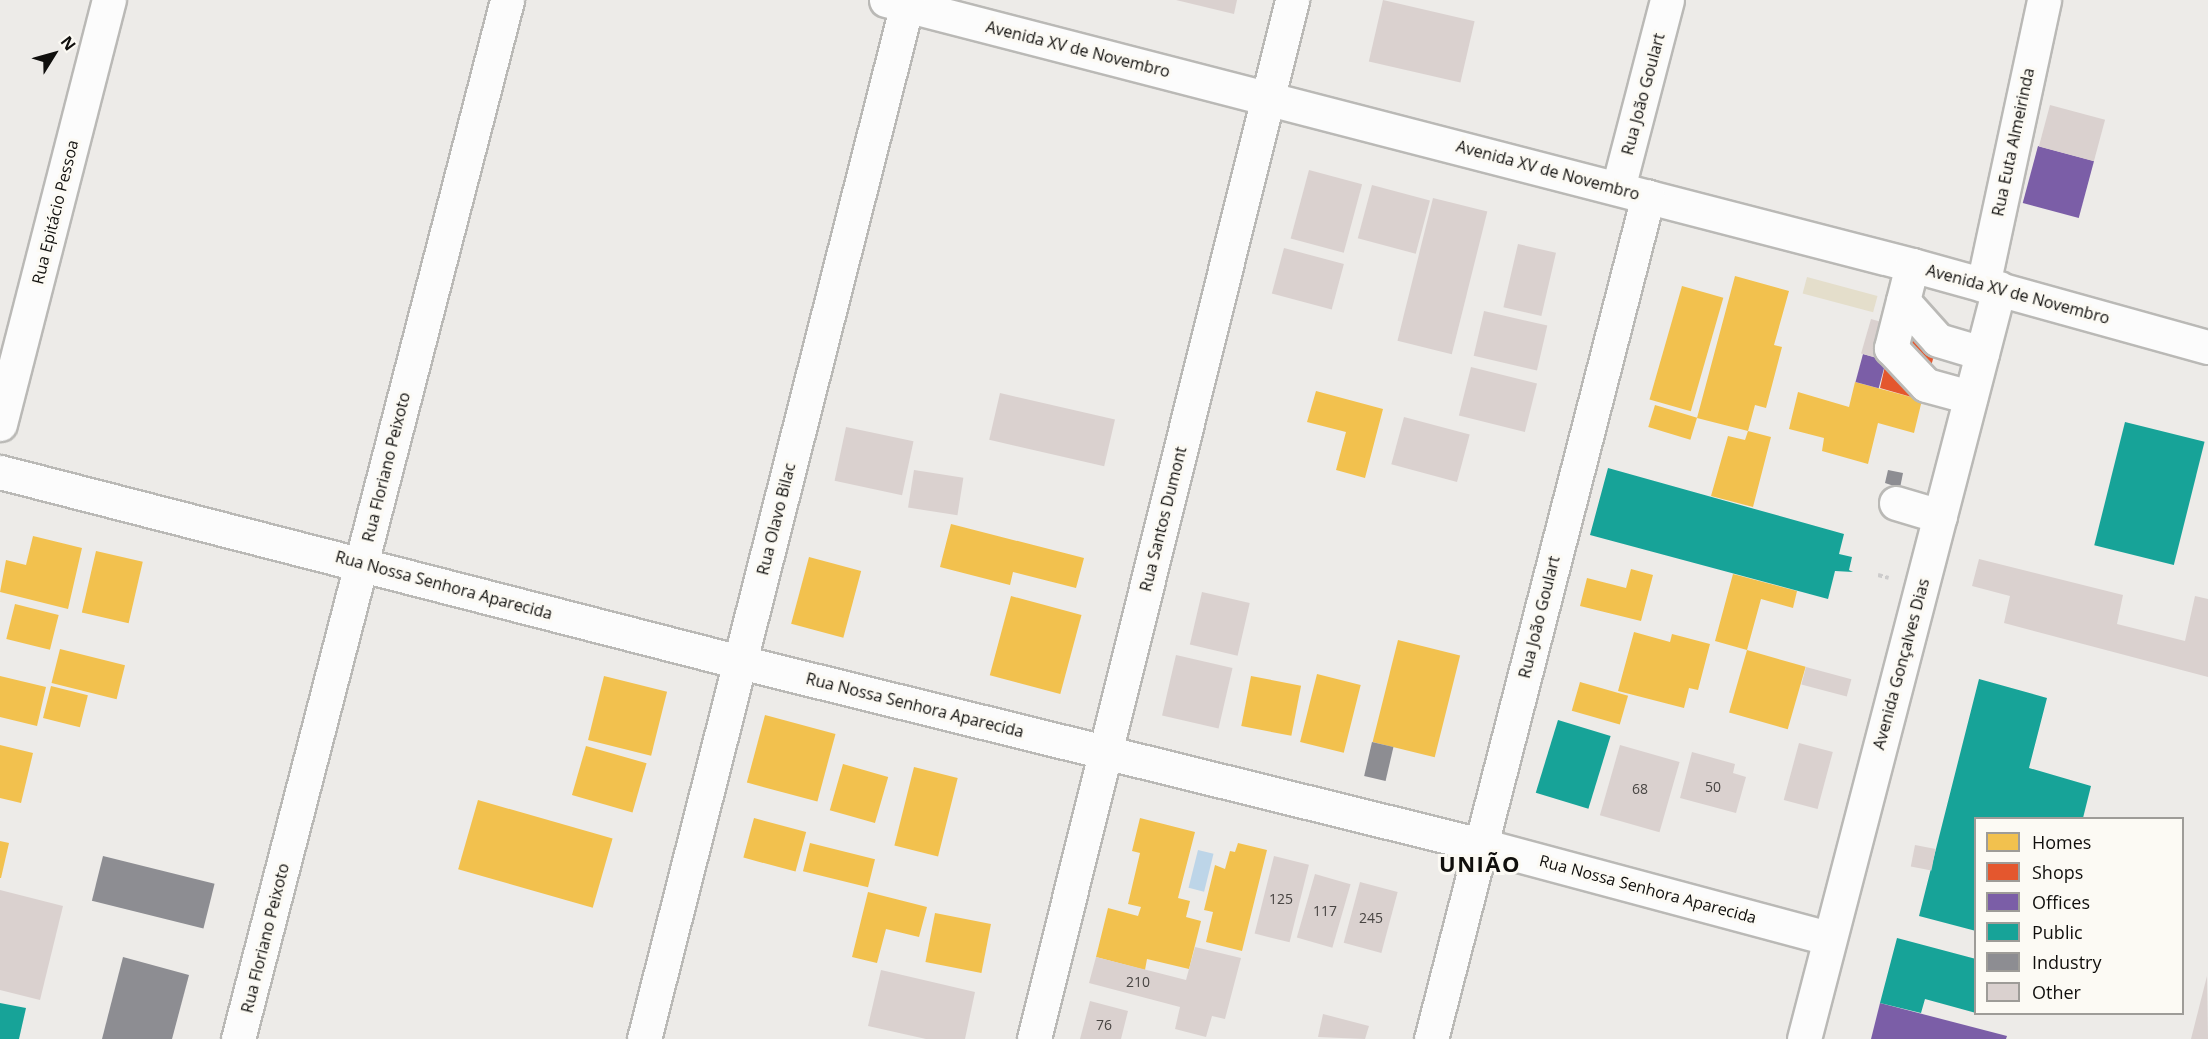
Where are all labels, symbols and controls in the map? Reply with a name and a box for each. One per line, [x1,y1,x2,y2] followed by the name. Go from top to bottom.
[984,17,1172,81] street label: Avenida XV de Novembro
[24,24,84,84] north arrow
[56,31,81,55] text: N
[1617,31,1669,157] street label: Rua João Goulart
[1988,66,2038,218] street label: Rua Euta Almeirinda
[1454,136,1642,204] street label: Avenida XV de Novembro
[28,138,82,286] street label: Rua Epitácio Pessoa
[1924,260,2112,328] street label: Avenida XV de Novembro
[358,390,414,544] street label: Rua Floriano Peixoto
[1136,445,1190,593] street label: Rua Santos Dumont
[753,461,799,577] street label: Rua Olavo Bilac
[333,547,555,623] street label: Rua Nossa Senhora Aparecida
[1514,554,1564,680] street label: Rua João Goulart
[1869,576,1933,752] street label: Avenida Gonçalves Dias
[804,669,1026,741] street label: Rua Nossa Senhora Aparecida
[1705,779,1721,795] house number: 50
[1632,781,1648,797] house number: 68
[1974,817,2184,1015] legend
[2032,830,2091,854] text: Homes
[1439,851,1521,877] district label: UNIÃO
[1537,851,1759,927] street label: Rua Nossa Senhora Aparecida
[2032,860,2083,884] text: Shops
[237,861,293,1015] street label: Rua Floriano Peixoto
[2032,890,2090,914] text: Offices
[1269,891,1293,907] house number: 125
[1313,903,1337,919] house number: 117
[1359,910,1383,926] house number: 245
[2032,920,2083,944] text: Public
[2032,950,2102,974] text: Industry
[1126,974,1150,990] house number: 210
[2032,980,2081,1004] text: Other
[1096,1017,1112,1033] house number: 76

